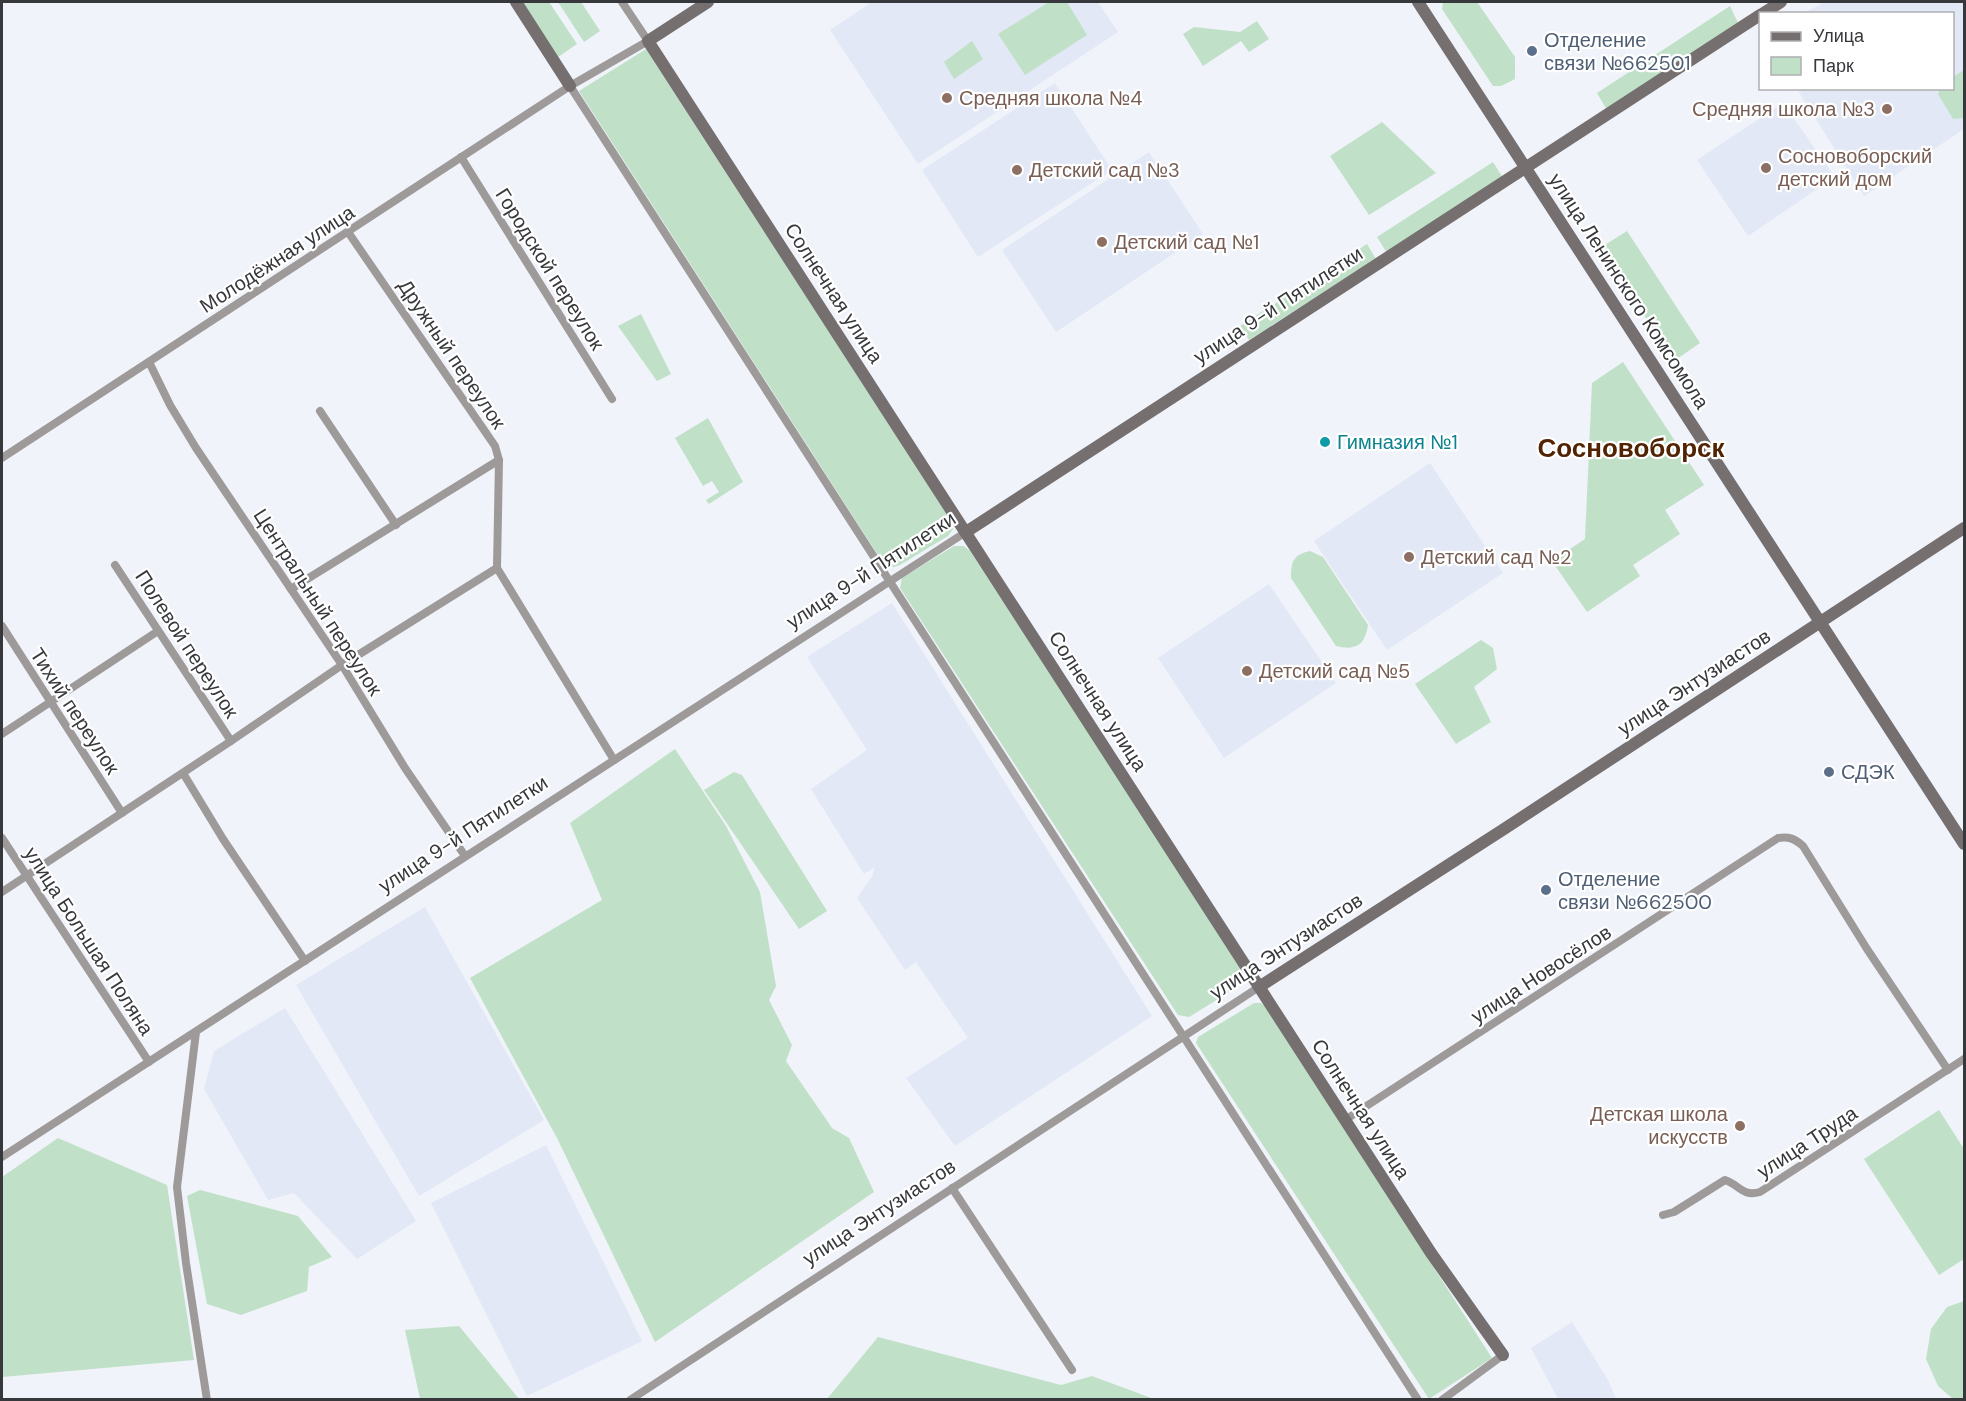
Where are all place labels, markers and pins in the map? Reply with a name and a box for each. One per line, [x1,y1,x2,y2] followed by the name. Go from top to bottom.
[1544,27,1691,76] place label: Отделение связи №662501
[1525,44,1539,58] marker: Отделение связи №662501
[959,85,1142,111] place label: Средняя школа №4
[940,91,954,105] marker: Средняя школа №4
[1692,96,1875,122] place label: Средняя школа №3
[1880,102,1894,116] marker: Средняя школа №3
[1778,143,1932,192] place label: Сосновоборский детский дом
[1029,157,1180,183] place label: Детский сад №3
[1759,161,1773,175] marker: Сосновоборский детский дом
[1010,163,1024,177] marker: Детский сад №3
[1114,229,1259,255] place label: Детский сад №1
[1095,235,1109,249] marker: Детский сад №1
[1337,429,1458,455] place label: Гимназия №1
[1318,435,1332,449] marker: Гимназия №1
[1421,544,1571,570] place label: Детский сад №2
[1402,550,1416,564] marker: Детский сад №2
[1259,658,1410,684] place label: Детский сад №5
[1240,664,1254,678] marker: Детский сад №5
[1841,759,1895,785] place label: СДЭК
[1822,765,1836,779] marker: СДЭК
[1558,866,1712,915] place label: Отделение связи №662500
[1539,883,1553,897] marker: Отделение связи №662500
[1590,1101,1729,1150] place label: Детская школа искусств
[1733,1119,1747,1133] marker: Детская школа искусств

